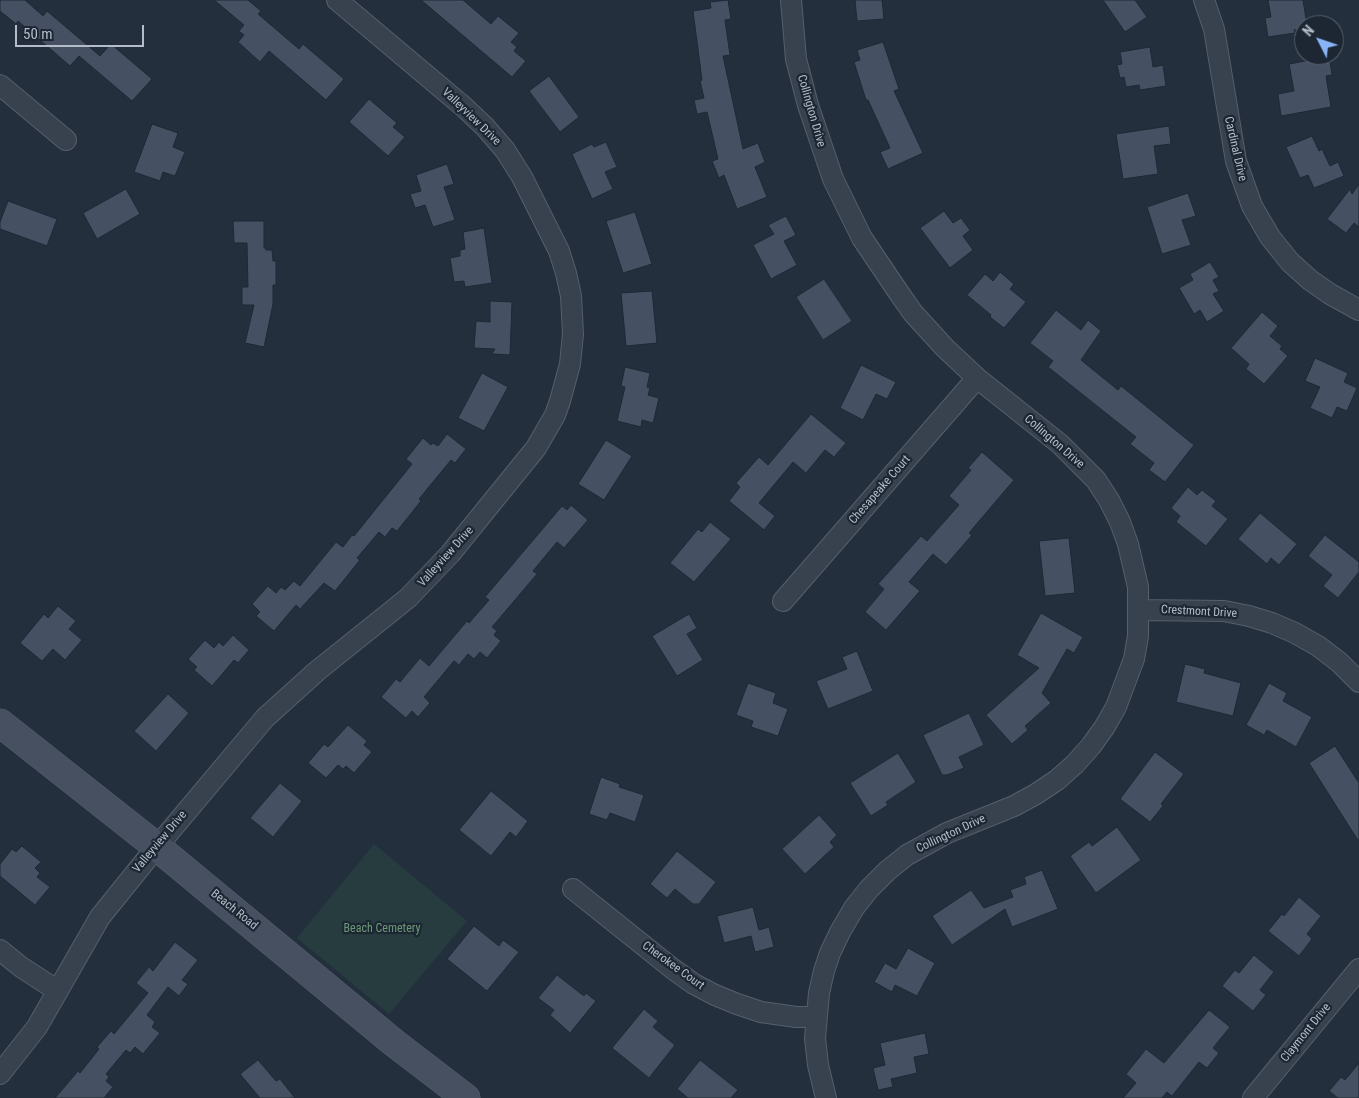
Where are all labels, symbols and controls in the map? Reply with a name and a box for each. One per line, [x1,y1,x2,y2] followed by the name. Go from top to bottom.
[18,15,146,47] scale bar
[1294,15,1344,65] north arrow
[1300,22,1317,39] text: N
[23,25,53,43] text: 50 m
[794,73,828,149] street label: Collington Drive
[439,85,503,149] street label: Valleyview Drive
[1221,115,1249,183] street label: Cardinal Drive
[1021,412,1087,472] street label: Collington Drive
[846,453,914,527] street label: Chesapeake Court
[415,524,477,590] street label: Valleyview Drive
[1161,603,1237,621] street label: Crestmont Drive
[130,808,190,876] street label: Valleyview Drive
[914,812,988,856] street label: Collington Drive
[208,887,260,933] street label: Beach Road
[343,922,421,936] park label: Beach Cemetery
[639,939,707,993] street label: Cherokee Court
[1278,1001,1334,1065] street label: Claymont Drive

